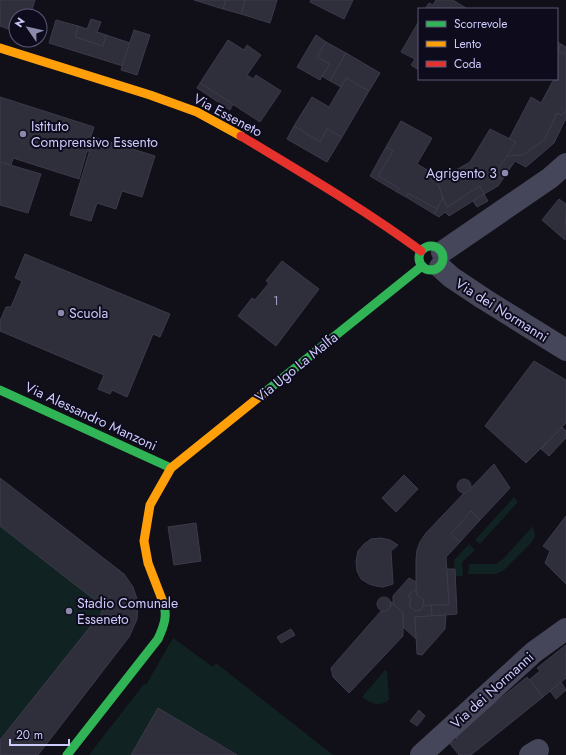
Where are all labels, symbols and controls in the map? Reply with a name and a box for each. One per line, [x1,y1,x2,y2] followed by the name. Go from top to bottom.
[8,8,48,48] north arrow
[418,8,558,80] legend
[11,14,29,31] text: N
[454,15,508,33] text: Scorrevole
[454,35,482,53] text: Lento
[454,55,482,73] text: Coda
[190,88,266,142] street label: Via Esseneto
[31,116,158,152] place label: Istituto Comprensivo Essento
[18,129,28,139] marker: Istituto Comprensivo Essento
[426,163,497,183] place label: Agrigento 3
[500,168,510,178] marker: Agrigento 3
[452,273,552,347] street label: Via dei Normanni
[273,292,279,310] house number: 1
[69,303,108,323] place label: Scuola
[56,308,66,318] marker: Scuola
[250,327,342,407] street label: Via Ugo La Malfa
[22,377,160,455] street label: Via Alessandro Manzoni
[77,593,178,629] place label: Stadio Comunale Esseneto
[64,606,74,616] marker: Stadio Comunale Esseneto
[446,647,538,733] street label: Via dei Normanni
[10,721,69,747] scale bar
[16,726,43,744] text: 20 m

